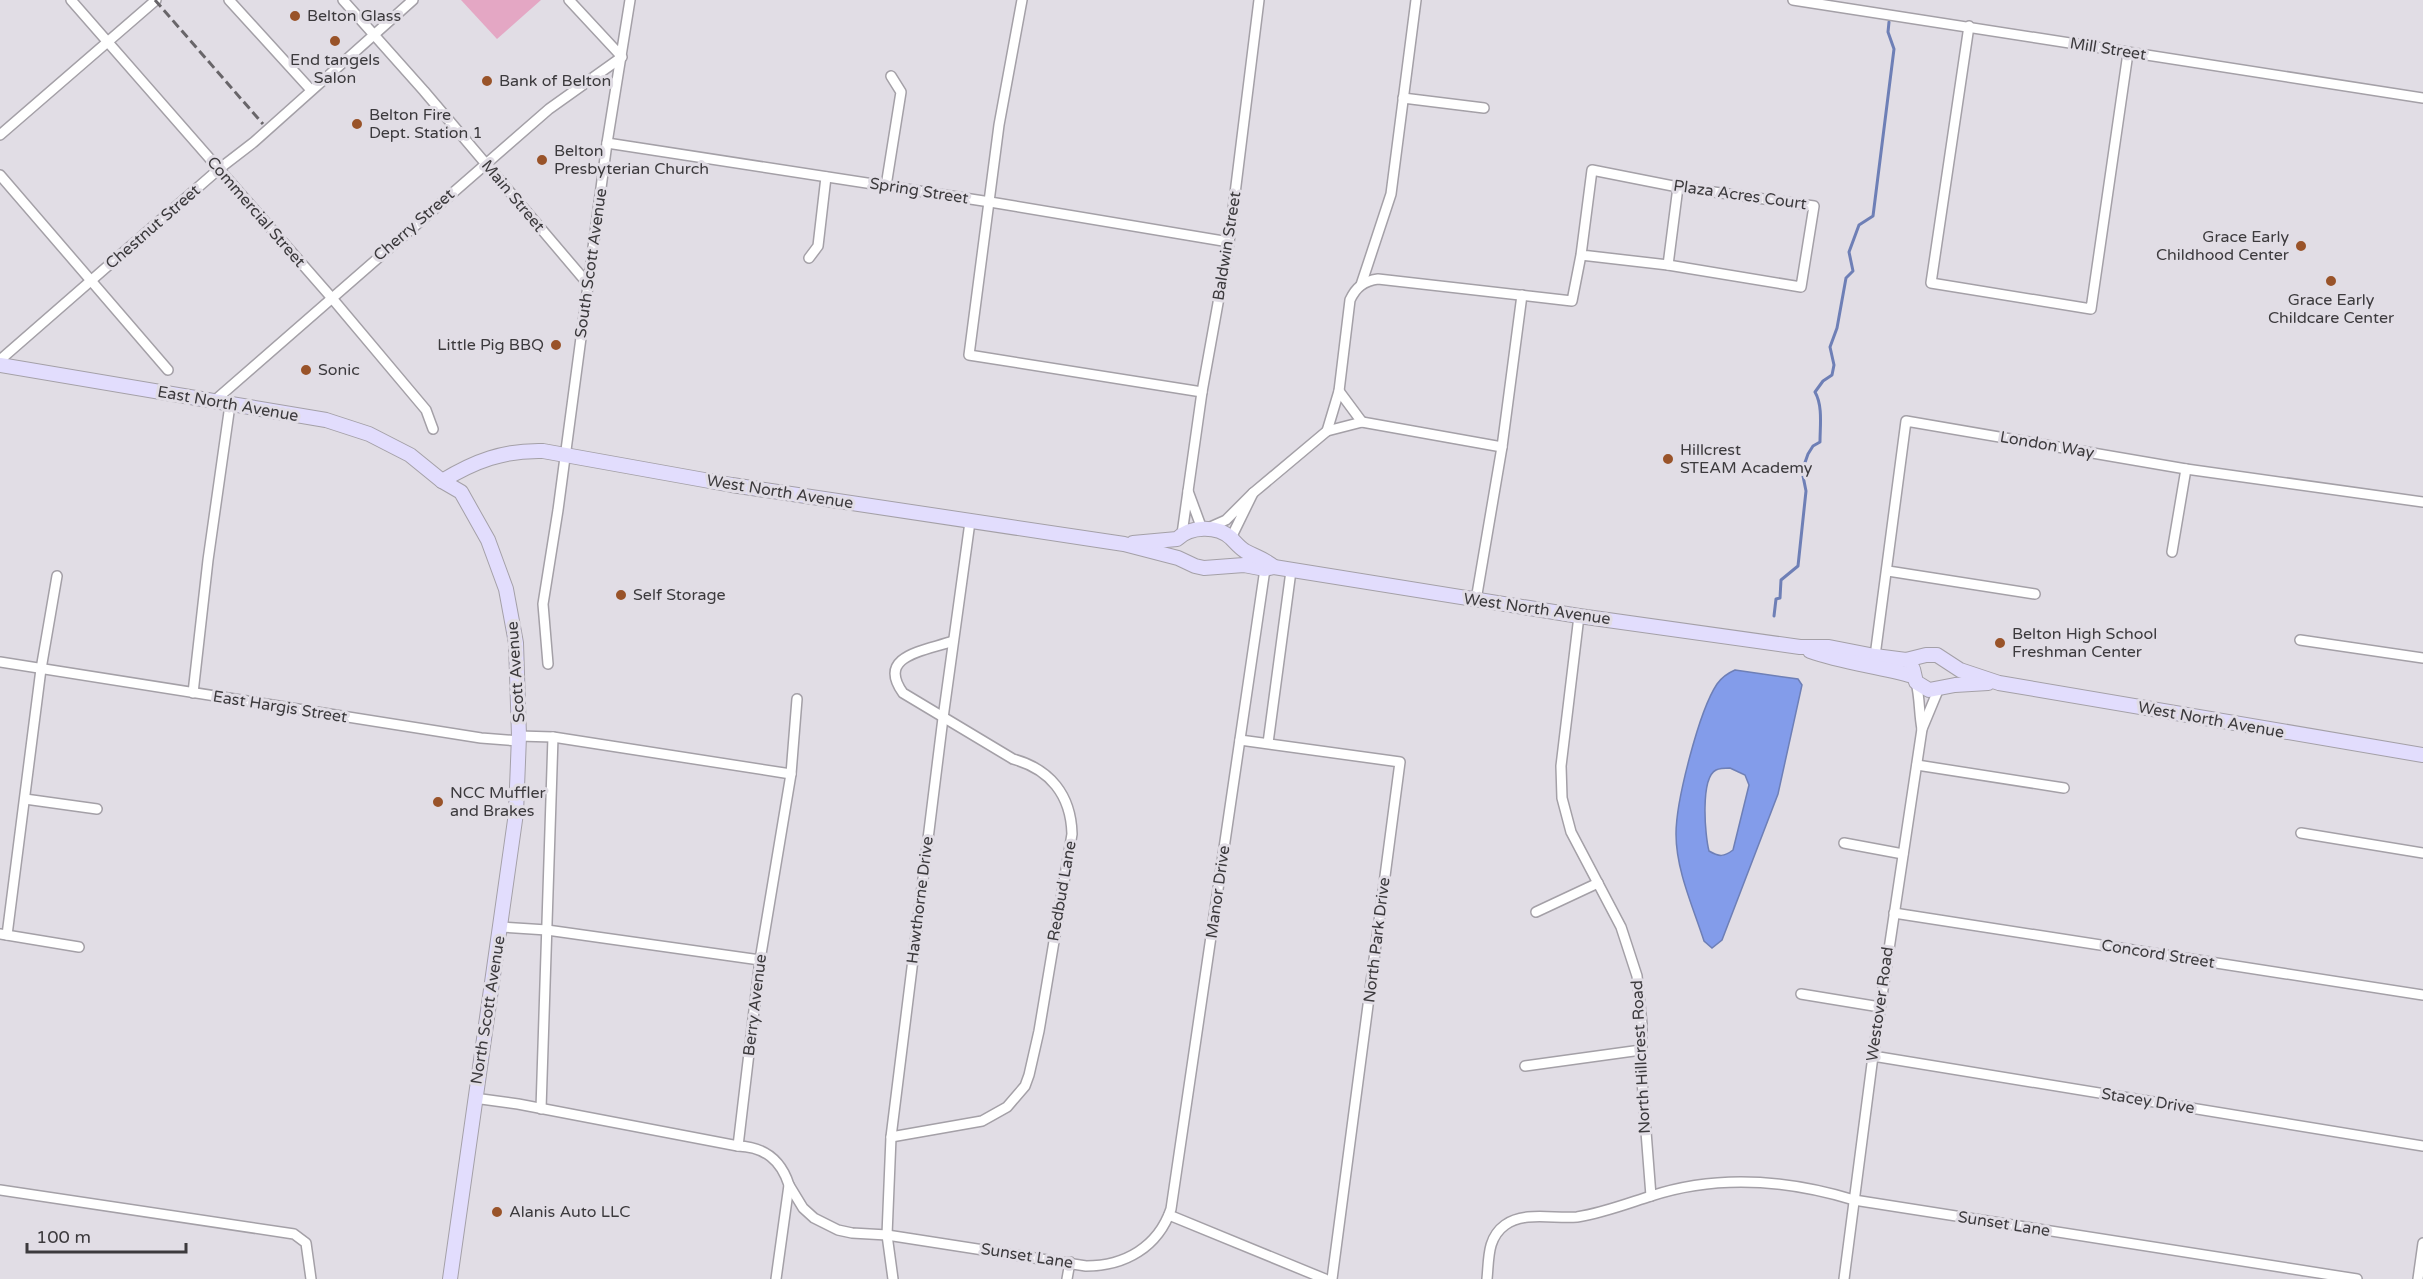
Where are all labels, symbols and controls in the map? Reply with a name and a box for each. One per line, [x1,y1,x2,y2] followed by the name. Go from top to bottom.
[307,6,401,26] place label: Belton Glass
[288,9,302,23] marker: Belton Glass
[2068,33,2148,65] street label: Mill Street
[328,34,342,48] marker: End tangels Salon
[290,50,380,88] place label: End tangels Salon
[499,71,611,91] place label: Bank of Belton
[480,74,494,88] marker: Bank of Belton
[369,105,482,143] place label: Belton Fire Dept. Station 1
[350,117,364,131] marker: Belton Fire Dept. Station 1
[554,141,709,179] place label: Belton Presbyterian Church
[202,152,310,272] street label: Commercial Street
[535,153,549,167] marker: Belton Presbyterian Church
[477,156,549,236] street label: Main Street
[868,173,970,209] street label: Spring Street
[1672,176,1808,214] street label: Plaza Acres Court
[102,180,204,274] street label: Chestnut Street
[369,184,459,266] street label: Cherry Street
[571,187,611,339] street label: South Scott Avenue
[1208,190,1246,302] street label: Baldwin Street
[2156,227,2290,265] place label: Grace Early Childhood Center
[2294,239,2308,253] marker: Grace Early Childhood Center
[2324,274,2338,288] marker: Grace Early Childcare Center
[2268,290,2395,328] place label: Grace Early Childcare Center
[437,335,544,355] place label: Little Pig BBQ
[549,338,563,352] marker: Little Pig BBQ
[318,360,360,380] place label: Sonic
[299,363,313,377] marker: Sonic
[156,382,300,426] street label: East North Avenue
[1998,427,2096,463] street label: London Way
[1680,440,1813,478] place label: Hillcrest STEAM Academy
[1661,452,1675,466] marker: Hillcrest STEAM Academy
[705,471,855,513] street label: West North Avenue
[633,585,726,605] place label: Self Storage
[614,588,628,602] marker: Self Storage
[1462,589,1612,629] street label: West North Avenue
[502,621,530,723] street label: Scott Avenue
[2012,624,2157,662] place label: Belton High School Freshman Center
[1993,636,2007,650] marker: Belton High School Freshman Center
[211,687,349,727] street label: East Hargis Street
[2136,697,2286,743] street label: West North Avenue
[450,783,546,821] place label: NCC Muffler and Brakes
[431,795,445,809] marker: NCC Muffler and Brakes
[902,835,938,965] street label: Hawthorne Drive
[1043,839,1081,943] street label: Redbud Lane
[1202,844,1234,940] street label: Manor Drive
[1359,876,1395,1004] street label: North Park Drive
[466,934,510,1086] street label: North Scott Avenue
[2100,935,2216,973] street label: Concord Street
[1862,945,1898,1063] street label: Westover Road
[739,953,771,1057] street label: Berry Avenue
[1627,980,1655,1134] street label: North Hillcrest Road
[2100,1084,2196,1118] street label: Stacey Drive
[509,1202,630,1222] place label: Alanis Auto LLC
[490,1205,504,1219] marker: Alanis Auto LLC
[1956,1207,2052,1241] street label: Sunset Lane
[27,1216,186,1254] scale bar
[36,1226,91,1248] text: 100 m
[979,1239,1075,1273] street label: Sunset Lane

